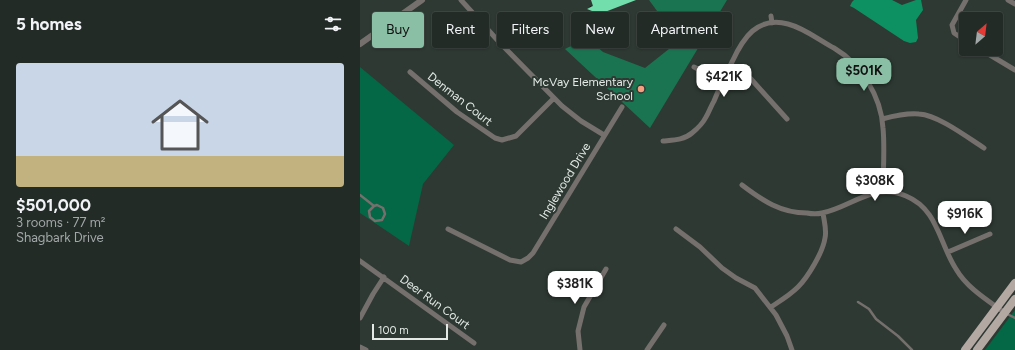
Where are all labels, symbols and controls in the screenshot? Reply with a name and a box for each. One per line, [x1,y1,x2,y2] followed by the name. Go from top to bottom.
[372,12,424,48] chip: Buy
[432,12,489,48] chip: Rent
[497,12,563,48] chip: Filters
[571,12,629,48] chip: New
[637,12,732,48] chip: Apartment
[959,12,1003,56] north arrow
[959,12,1003,56] map controls
[322,13,344,35] icon: filters
[16,14,82,34] text: 5 homes
[836,58,892,92] pin: $501K
[845,63,883,78] text: $501K
[696,64,752,98] pin: $421K
[425,69,496,129] street label: Denman Court
[705,69,743,84] text: $421K
[532,75,634,103] place label: McVay Elementary School
[636,84,646,94] marker: McVay Elementary School
[144,89,216,161] icon: home
[537,140,594,222] street label: Inglewood Drive
[847,168,903,202] pin: $308K
[855,173,895,188] text: $308K
[16,195,91,215] text: $501,000
[937,201,993,235] pin: $916K
[947,206,983,221] text: $916K
[16,215,106,230] text: 3 rooms · 77 m²
[16,230,104,245] text: Shagbark Drive
[547,271,603,305] pin: $381K
[397,272,473,332] street label: Deer Run Court
[557,276,593,291] text: $381K
[372,322,448,341] scale bar
[378,324,409,337] text: 100 m

